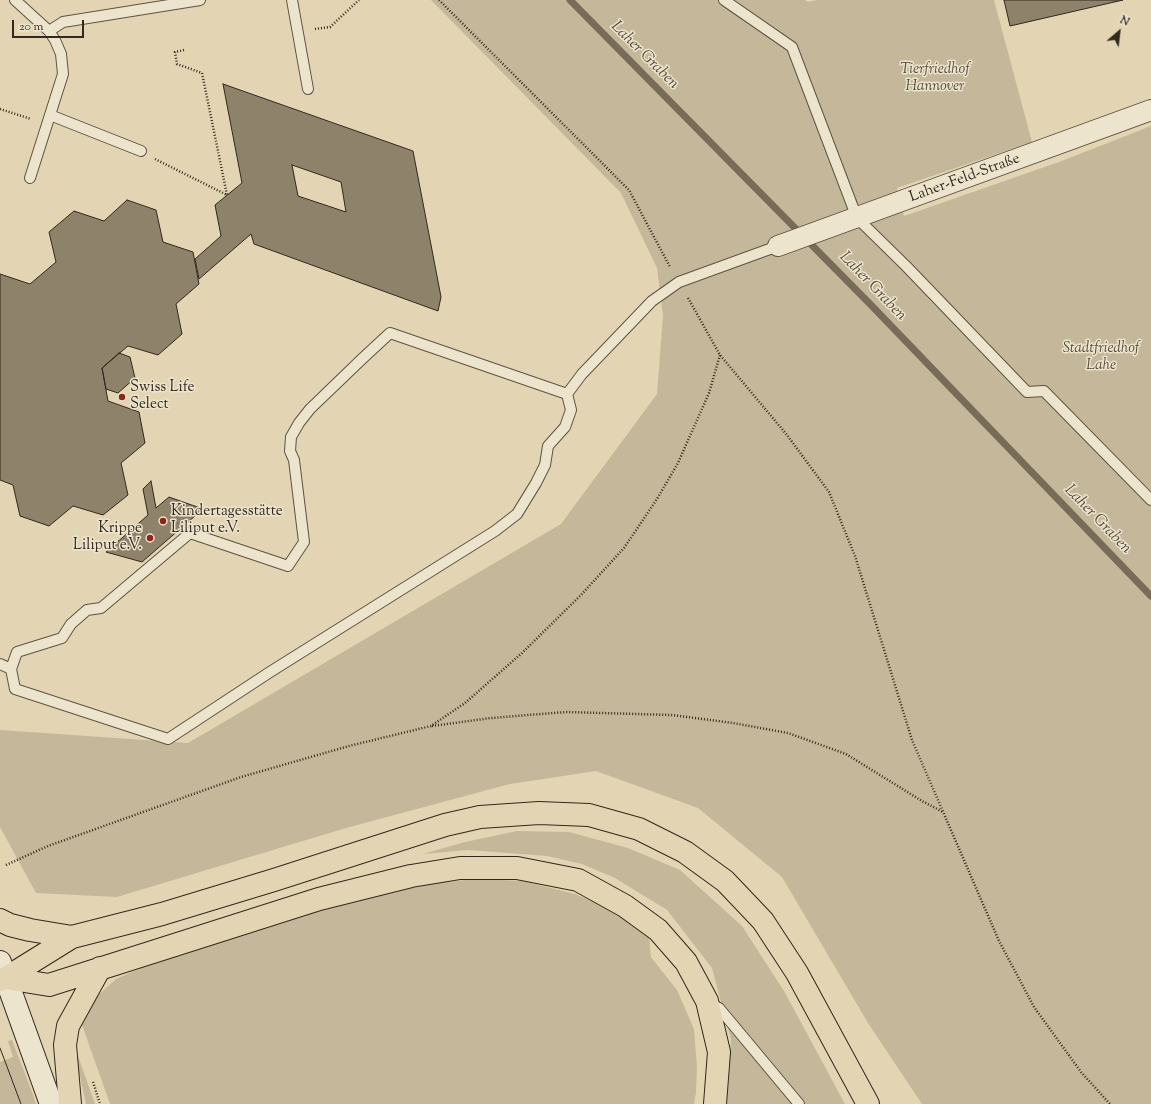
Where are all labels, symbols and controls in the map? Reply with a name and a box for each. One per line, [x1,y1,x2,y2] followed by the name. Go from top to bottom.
[14,12,86,38] scale bar
[1099,12,1139,52] north arrow
[1117,12,1132,31] text: N
[19,18,43,36] text: 20 m
[606,18,682,94] water label: Laher Graben
[900,61,970,96] park label: Tierfriedhof Hannover
[907,151,1023,207] street label: Laher-Feld-Straße
[834,248,910,326] water label: Laher Graben
[1063,340,1139,375] park label: Stadtfriedhof Lahe
[130,379,195,414] place label: Swiss Life Select
[117,392,127,402] marker: Swiss Life Select
[1059,481,1135,559] water label: Laher Graben
[171,503,283,538] place label: Kindertagesstätte Liliput e.V.
[158,516,168,526] marker: Kindertagesstätte Liliput e.V.
[73,520,142,555] place label: Krippe Liliput e.V.
[145,533,155,543] marker: Krippe Liliput e.V.

